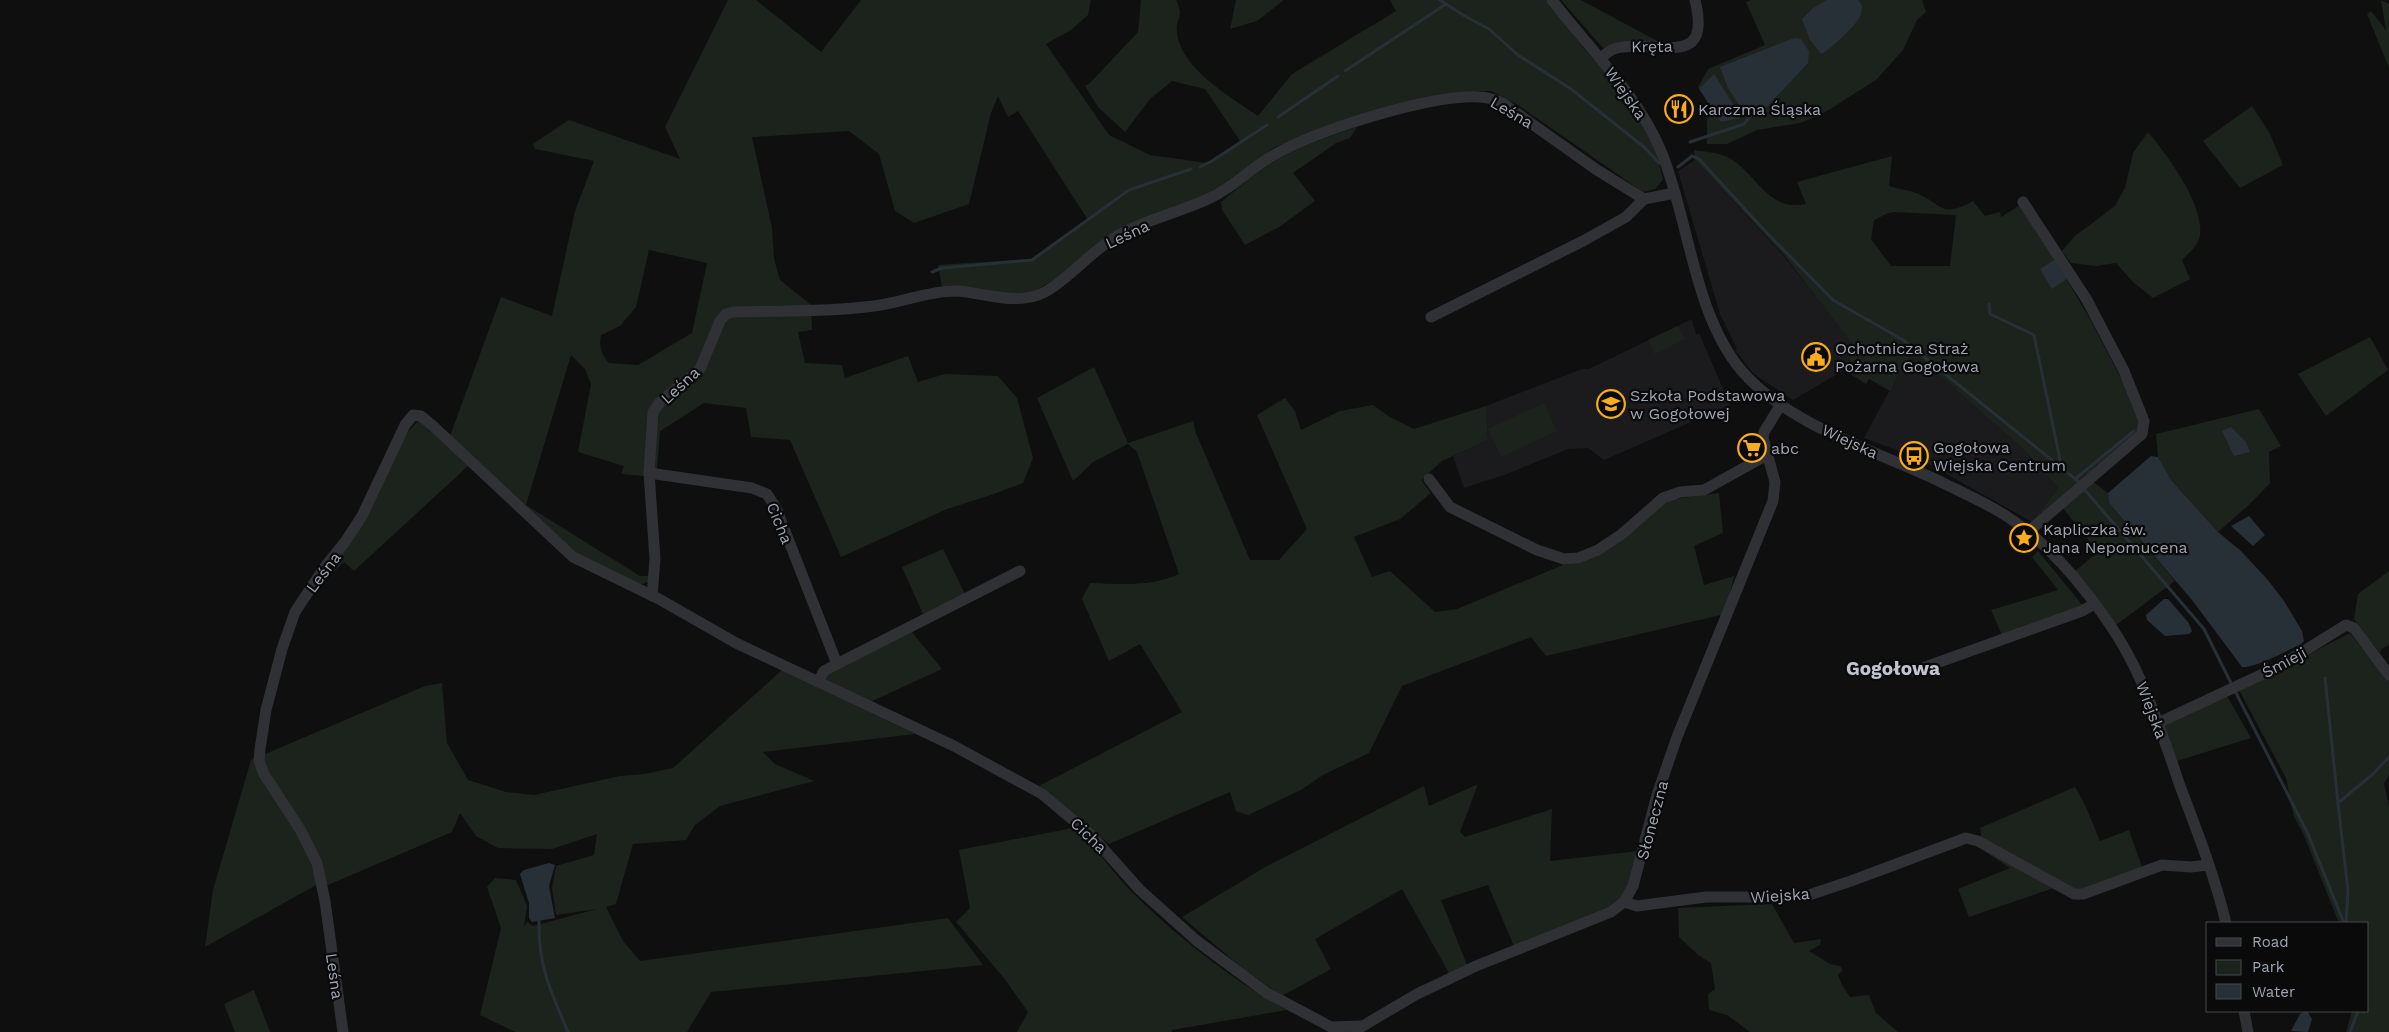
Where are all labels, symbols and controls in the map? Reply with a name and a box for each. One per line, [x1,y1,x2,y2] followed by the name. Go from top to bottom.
[1631,37,1673,56] street label: Kręta
[1601,63,1650,123] street label: Wiejska
[1487,93,1536,132] street label: Leśna
[1664,94,1694,124] restaurant icon: Karczma Śląska
[1698,100,1821,119] place label: Karczma Śląska
[1102,216,1152,253] street label: Leśna
[1835,339,1979,376] place label: Ochotnicza Straż Pożarna Gogołowa
[1801,342,1831,372] public building icon: Ochotnicza Straż Pożarna Gogołowa
[657,363,704,408] street label: Leśna
[1630,386,1785,423] place label: Szkoła Podstawowa w Gogołowej
[1596,389,1626,419] school or university icon: Szkoła Podstawowa w Gogołowej
[1819,420,1881,463] street label: Wiejska
[1737,433,1767,463] supermarket icon: abc
[1933,438,2066,475] place label: Gogołowa Wiejska Centrum
[1771,439,1799,458] place label: abc
[1899,441,1929,471] bus stop icon: Gogołowa Wiejska Centrum
[763,500,796,547] street label: Cicha
[2043,520,2188,557] place label: Kapliczka św. Jana Nepomucena
[2009,523,2039,553] place icon: Kapliczka św. Jana Nepomucena
[302,548,345,596] street label: Leśna
[2259,643,2310,682] street label: Śmieji
[1846,657,1940,680] district label: Gogołowa
[2132,679,2171,741] street label: Wiejska
[1633,778,1672,862] street label: Słoneczna
[1067,814,1111,857] street label: Cicha
[1750,884,1810,907] street label: Wiejska
[2206,922,2369,1012] legend
[2252,933,2289,951] text: Road
[322,952,347,1000] street label: Leśna
[2252,958,2285,976] text: Park
[2252,983,2295,1001] text: Water

